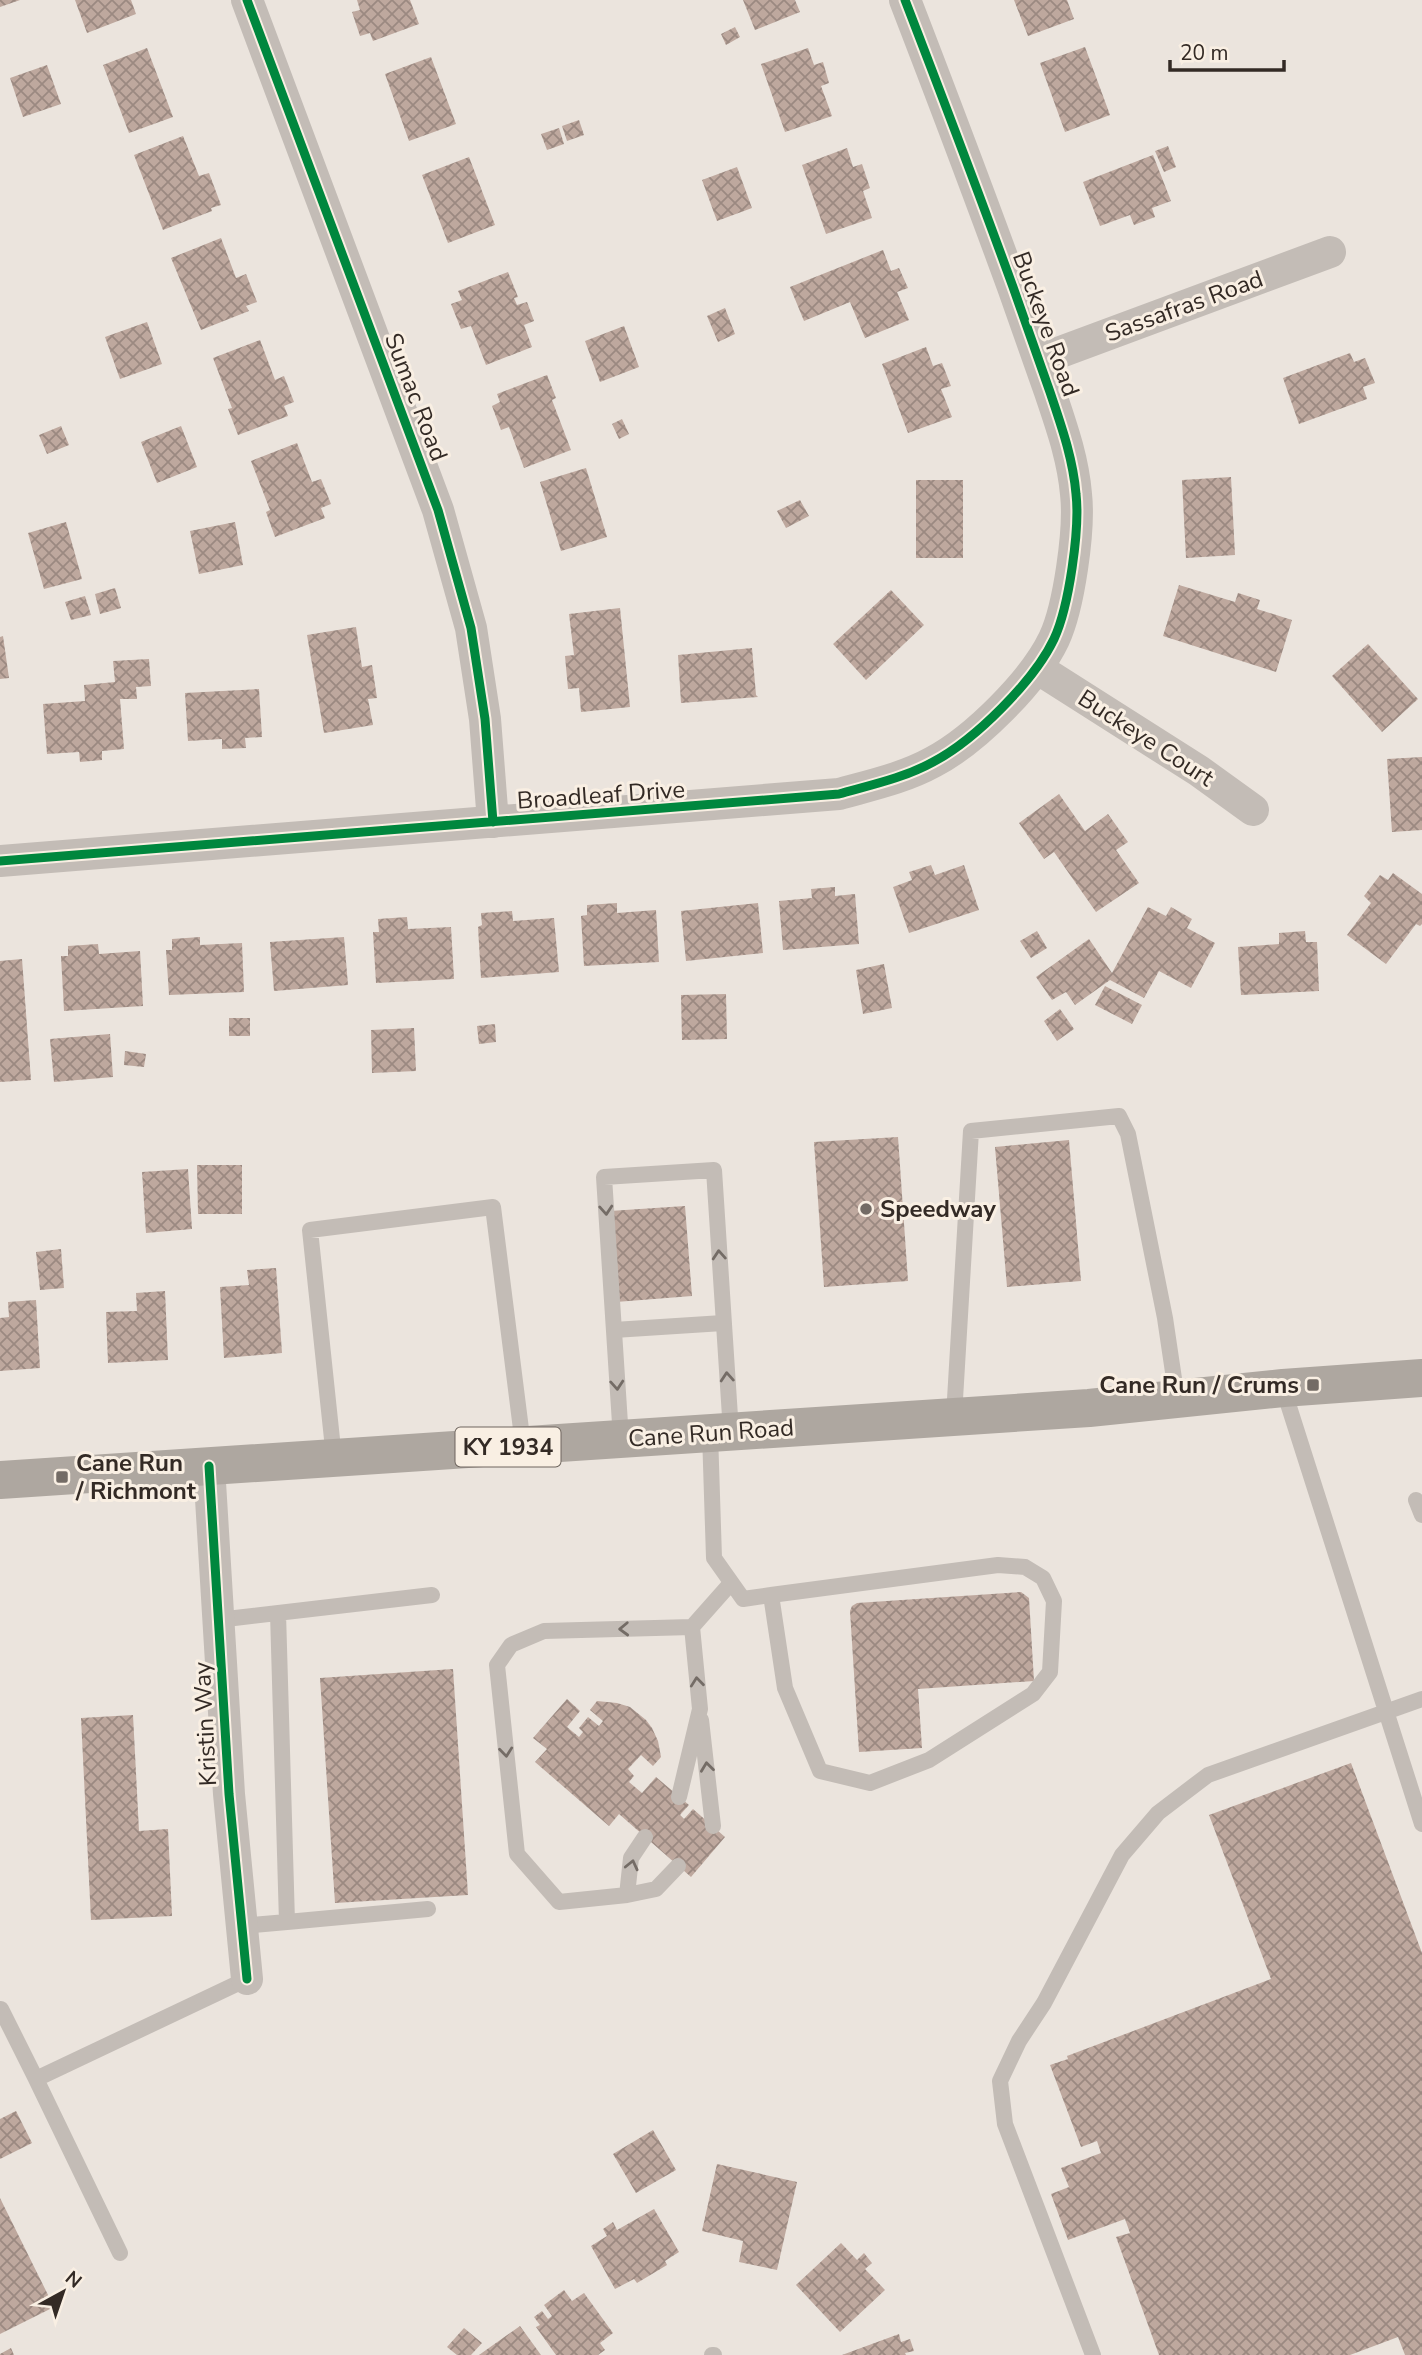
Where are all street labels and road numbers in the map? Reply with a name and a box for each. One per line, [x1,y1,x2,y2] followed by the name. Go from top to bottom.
[1005,247,1087,401] street label: Buckeye Road
[1101,263,1267,349] street label: Sassafras Road
[377,328,455,466] street label: Sumac Road
[1072,682,1221,794] street label: Buckeye Court
[516,773,686,817] street label: Broadleaf Drive
[627,1411,795,1455] street label: Cane Run Road
[456,1428,560,1466] road number: KY 1934
[186,1660,224,1787] street label: Kristin Way

